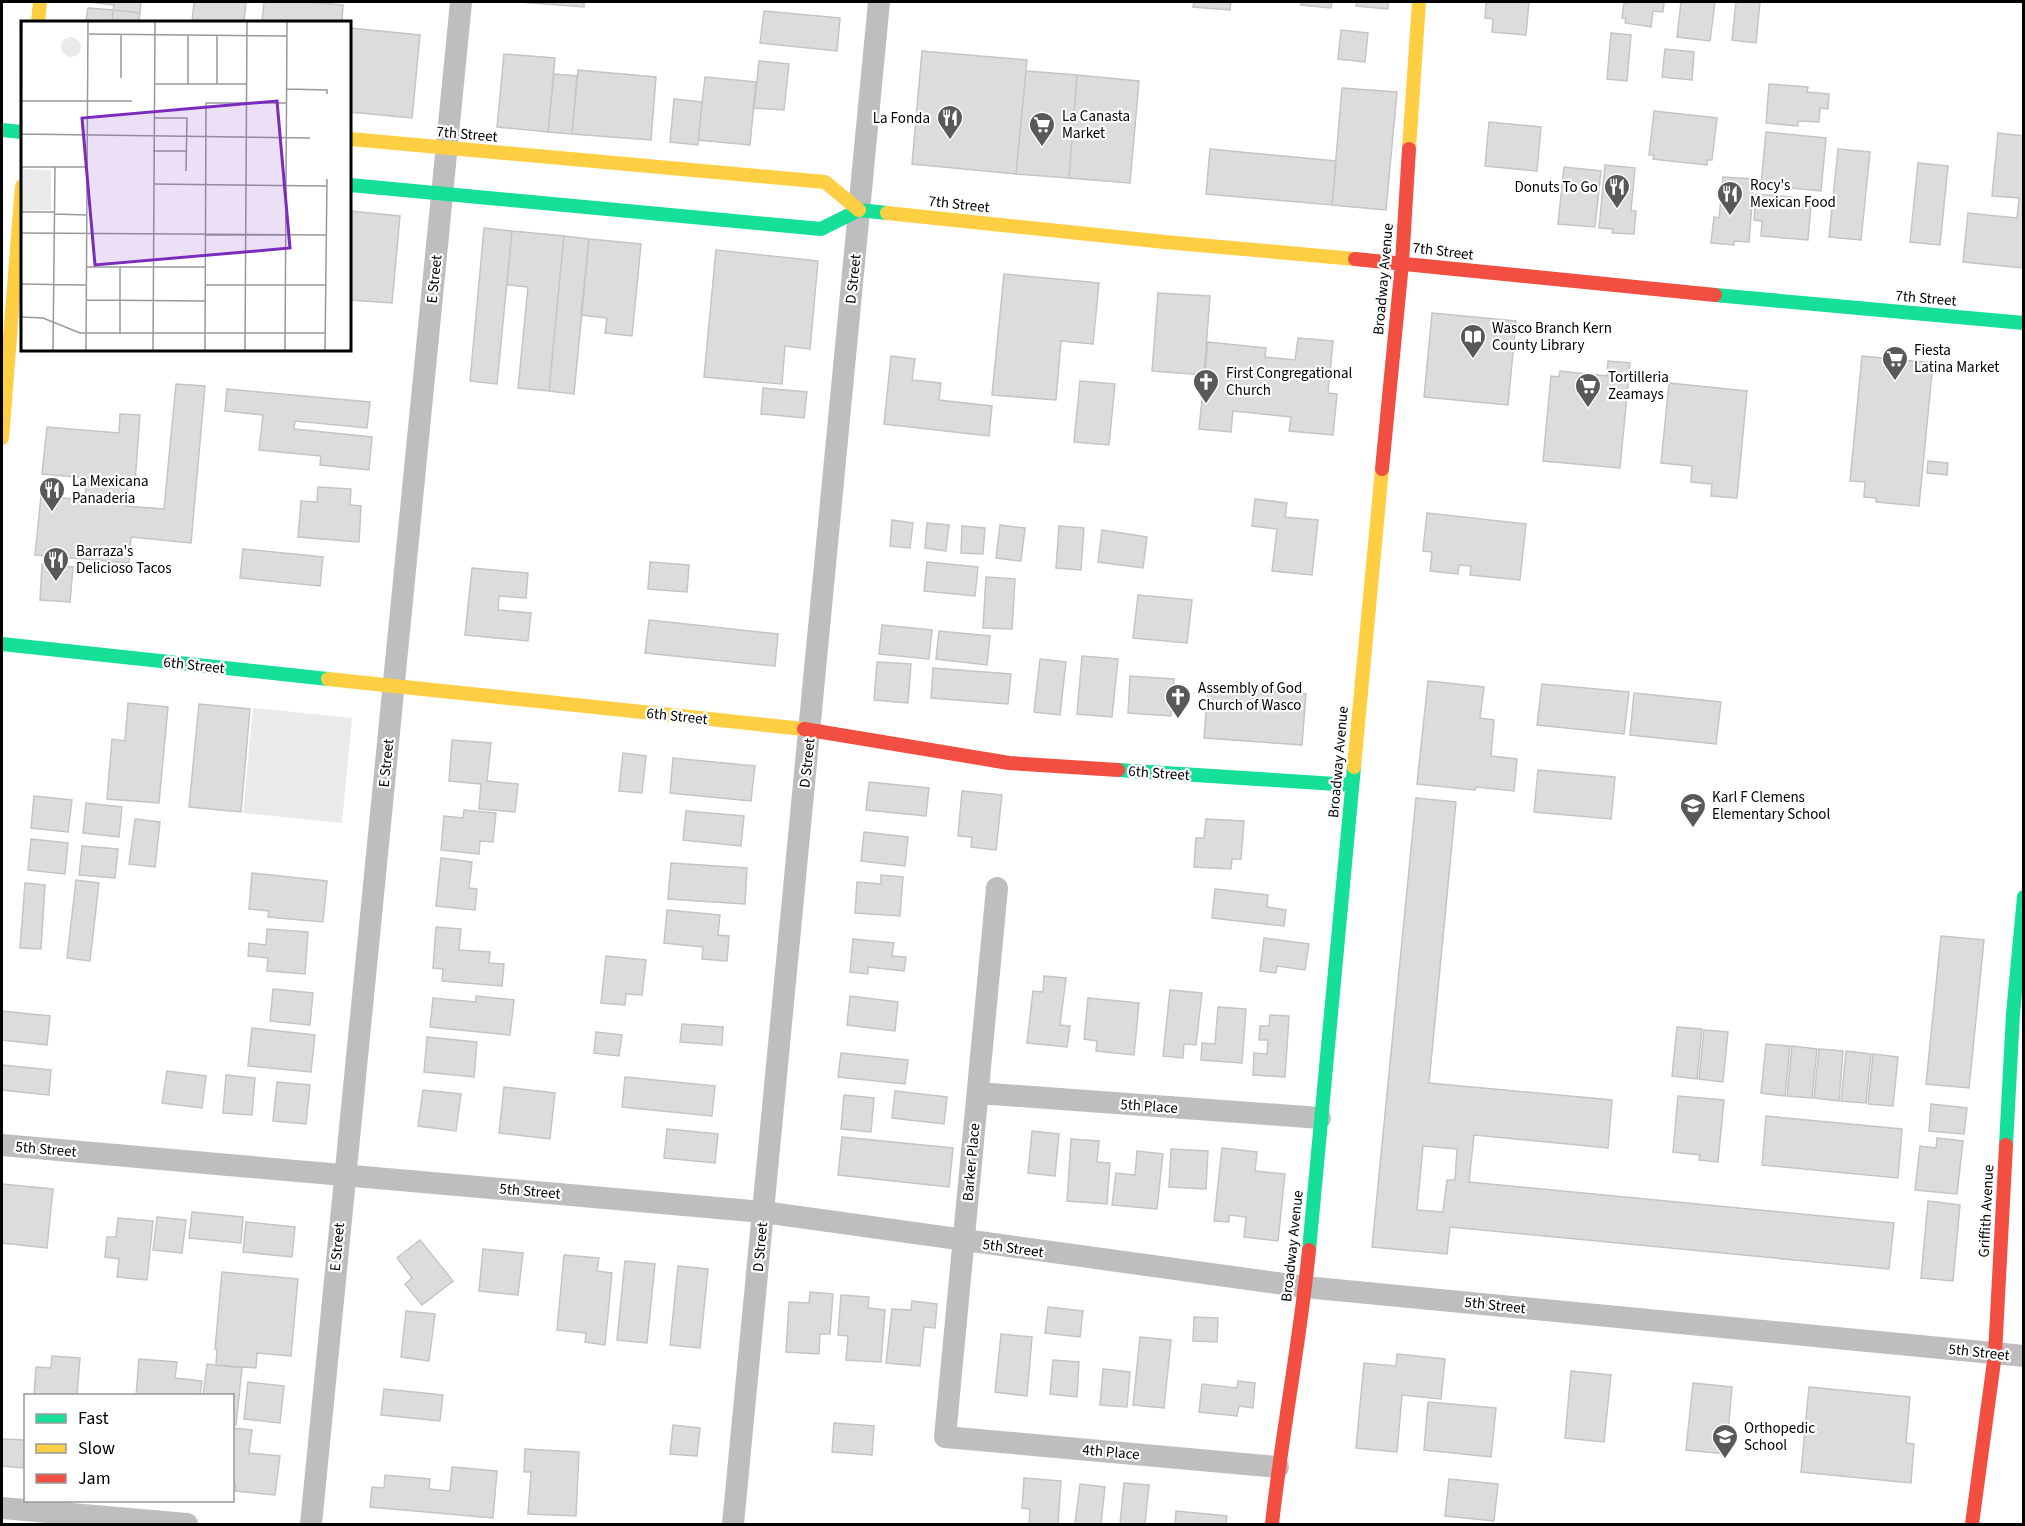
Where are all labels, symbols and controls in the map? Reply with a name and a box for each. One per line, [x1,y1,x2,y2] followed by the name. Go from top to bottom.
[21,21,351,351] inset map
[935,103,965,141] restaurant icon: La Fonda
[1062,106,1130,144] place label: La Canasta Market
[873,108,930,129] place label: La Fonda
[1027,110,1057,148] supermarket icon: La Canasta Market
[436,121,498,148] street label: 7th Street
[1602,172,1632,210] restaurant icon: Donuts To Go
[1750,175,1836,213] place label: Rocy's Mexican Food
[1515,177,1598,198] place label: Donuts To Go
[1715,179,1745,217] restaurant icon: Rocy's Mexican Food
[927,191,991,218] street label: 7th Street
[1368,222,1399,336] street label: Broadway Avenue
[1411,237,1475,266] street label: 7th Street
[840,253,867,305] street label: D Street
[422,254,447,304] street label: E Street
[1895,285,1957,312] street label: 7th Street
[1492,318,1612,356] place label: Wasco Branch Kern County Library
[1458,322,1488,360] library icon: Wasco Branch Kern County Library
[1914,340,1999,378] place label: Fiesta Latina Market
[1880,344,1910,382] supermarket icon: Fiesta Latina Market
[1226,363,1352,401] place label: First Congregational Church
[1191,367,1221,405] church icon: First Congregational Church
[1608,367,1669,405] place label: Tortilleria Zeamays
[1573,371,1603,409] supermarket icon: Tortilleria Zeamays
[72,471,148,509] place label: La Mexicana Panaderia
[37,475,67,513] restaurant icon: La Mexicana Panaderia
[76,541,172,579] place label: Barraza's Delicioso Tacos
[41,545,71,583] restaurant icon: Barraza's Delicioso Tacos
[162,652,226,679] street label: 6th Street
[1198,678,1302,716] place label: Assembly of God Church of Wasco
[1163,682,1193,720] church icon: Assembly of God Church of Wasco
[645,703,709,730] street label: 6th Street
[1323,705,1354,819] street label: Broadway Avenue
[794,737,821,789] street label: D Street
[374,738,399,788] street label: E Street
[1128,761,1190,786] street label: 6th Street
[1712,787,1830,825] place label: Karl F Clemens Elementary School
[1678,791,1708,829] school or university icon: Karl F Clemens Elementary School
[1120,1094,1178,1119] street label: 5th Place
[958,1122,985,1202] street label: Barker Place
[15,1136,77,1163] street label: 5th Street
[1974,1164,1999,1258] street label: Griffith Avenue
[499,1178,561,1205] street label: 5th Street
[1276,1189,1309,1303] street label: Broadway Avenue
[748,1221,773,1273] street label: D Street
[325,1222,350,1272] street label: E Street
[981,1234,1045,1263] street label: 5th Street
[1463,1292,1527,1319] street label: 5th Street
[1947,1339,2011,1366] street label: 5th Street
[24,1394,234,1502] legend
[78,1406,109,1431] text: Fast
[1744,1418,1815,1456] place label: Orthopedic School
[1710,1422,1740,1460] school or university icon: Orthopedic School
[78,1436,115,1461] text: Slow
[1081,1440,1141,1465] street label: 4th Place
[78,1466,111,1491] text: Jam

